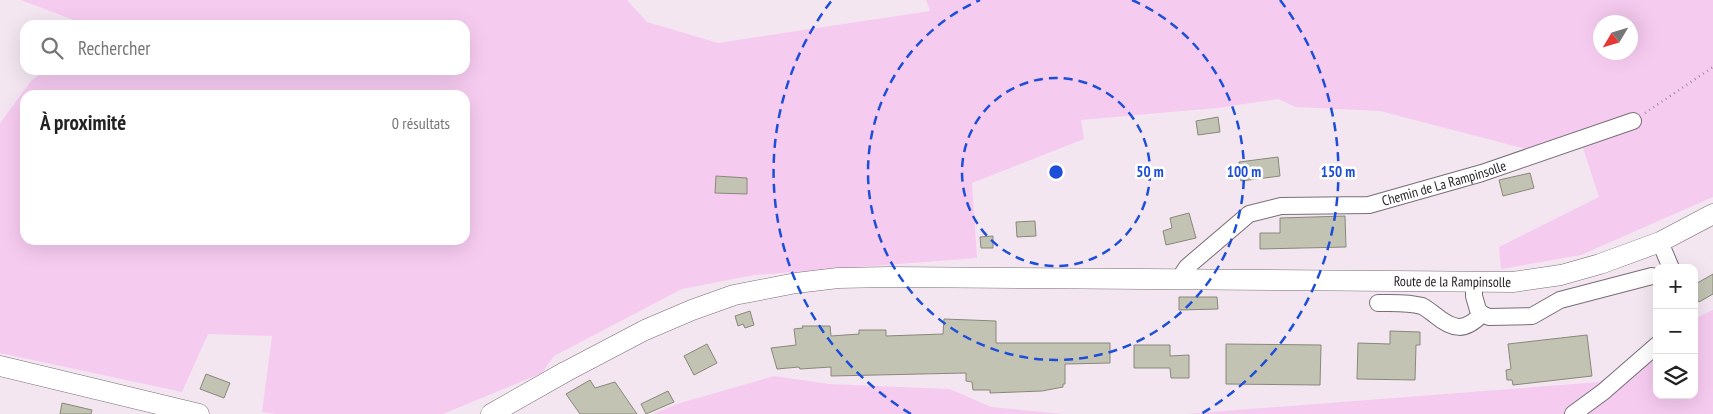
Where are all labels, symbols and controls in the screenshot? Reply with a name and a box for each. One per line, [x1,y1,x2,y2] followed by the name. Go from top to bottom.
[1593,15,1638,60] north arrow
[20,20,470,75] search box
[38,34,66,62] icon: search
[78,36,150,60] text: Rechercher
[40,109,126,136] text: À proximité
[392,113,450,133] text: 0 résultats
[1380,156,1509,210] street label: Chemin de La Rampinsolle
[1136,162,1164,181] text: 50 m
[1227,162,1261,181] text: 100 m
[1321,162,1355,181] text: 150 m
[1047,163,1065,181] centre of rings
[1653,264,1698,399] map controls
[1653,264,1698,309] button: +
[1394,272,1511,291] street label: Route de la Rampinsolle
[1653,309,1698,354] button: −
[1653,354,1698,399] button: layers

